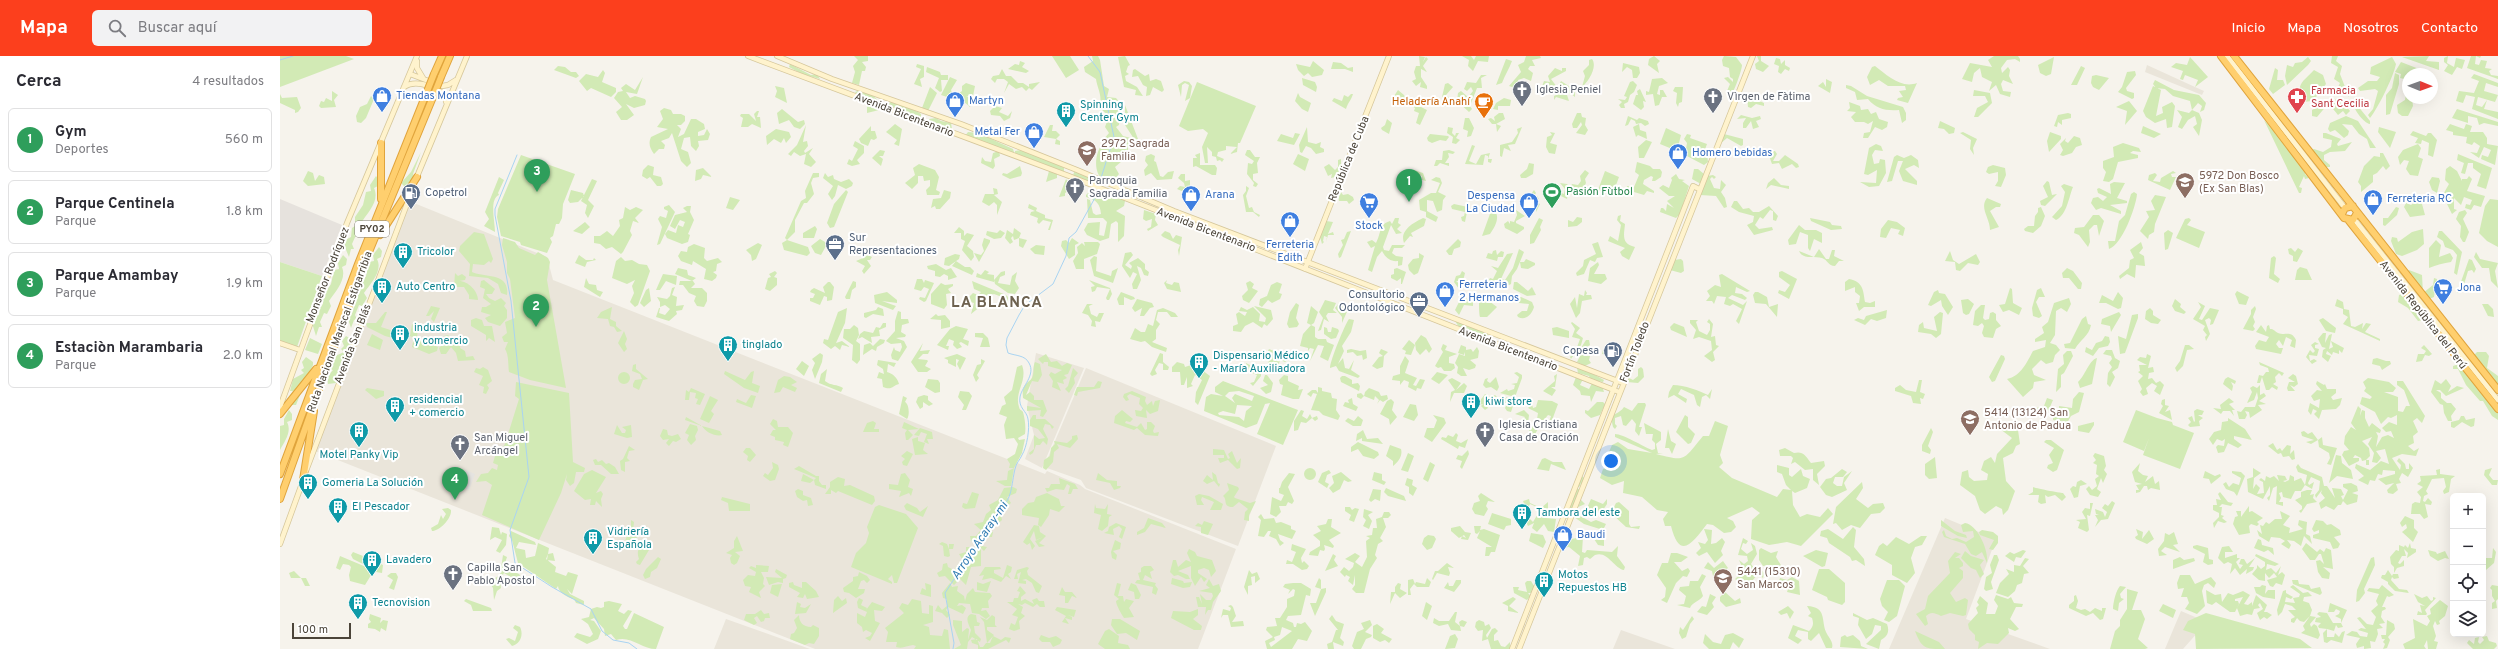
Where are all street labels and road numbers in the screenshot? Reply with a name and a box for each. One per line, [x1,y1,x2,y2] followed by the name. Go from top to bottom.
[852,90,956,140] street label: Avenida Bicentenario
[1325,114,1373,204] street label: República de Cuba
[1154,205,1258,255] street label: Avenida Bicentenario
[355,221,389,237] road number: PY02
[303,225,353,325] street label: Monseñor Rodríguez
[304,249,376,415] street label: Ruta Nacional Mariscal Estigarribia
[2376,258,2470,372] street label: Avenida República del Perú
[331,302,375,386] street label: Avenida San Blás
[1617,320,1653,384] street label: Fortín Toledo
[1456,324,1560,374] street label: Avenida Bicentenario

